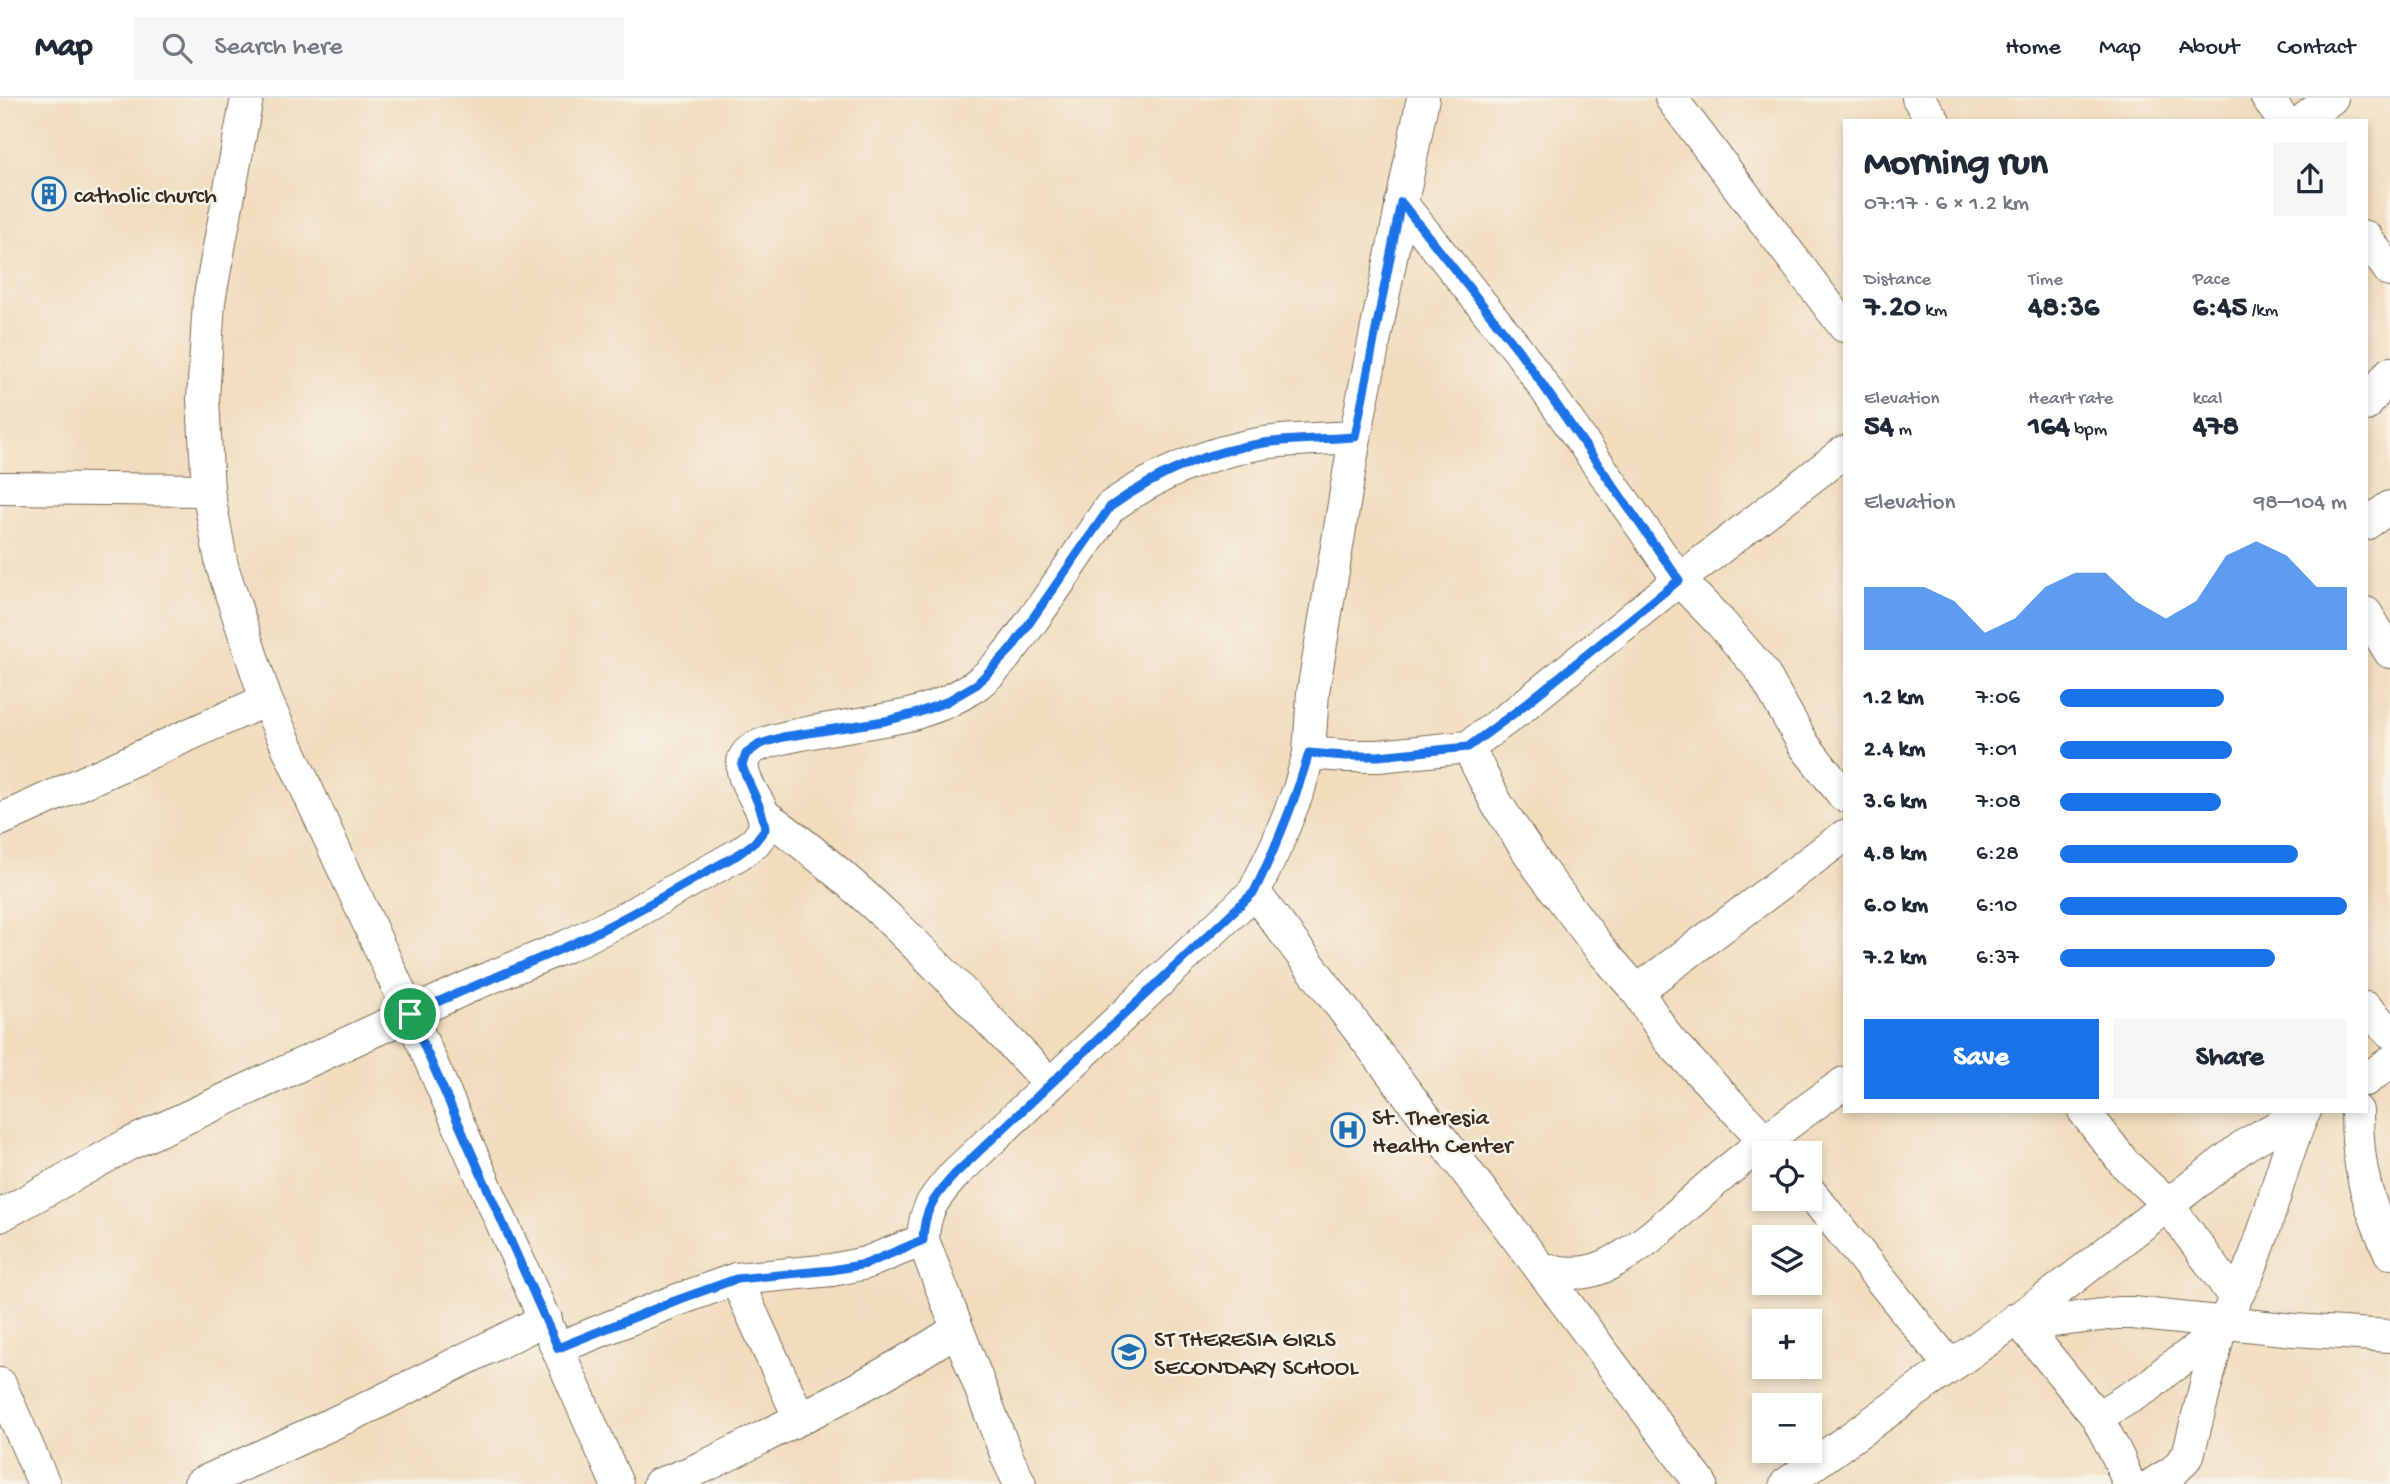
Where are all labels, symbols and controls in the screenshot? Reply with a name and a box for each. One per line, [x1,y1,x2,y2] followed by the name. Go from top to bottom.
[134,17,624,80] search box
[35,29,92,67] text: Map
[158,29,196,67] icon: search
[214,33,343,64] text: Search here
[2005,34,2061,63] text: Home
[2099,34,2141,63] text: Map
[2179,34,2239,63] text: About
[2277,34,2355,63] text: Contact
[2273,142,2347,216] button: share
[1864,143,2048,187] text: Morning run
[30,175,68,213] building icon: catholic church
[74,183,217,212] place label: catholic church
[1864,191,2029,218] text: 07:17 · 6 × 1.2 km
[1864,269,1931,292] text: Distance
[2028,269,2063,292] text: Time
[2193,269,2230,292] text: Pace
[1864,292,1921,327] text: 7.20
[2028,292,2099,327] text: 48:36
[2193,292,2247,327] text: 6:45
[1921,300,1947,323] text: km
[2247,300,2278,323] text: /km
[1864,388,1940,411] text: Elevation
[2028,388,2113,411] text: Heart rate
[2193,388,2222,411] text: kcal
[1864,411,1894,446] text: 54
[2028,411,2070,446] text: 164
[2193,411,2239,446] text: 478
[1894,419,1912,442] text: m
[2070,419,2107,442] text: bpm
[1864,490,1955,517] text: Elevation
[2254,490,2347,517] text: 98–104 m
[1864,685,1924,712] text: 1.2 km
[1976,685,2020,712] text: 7:06
[1864,737,1925,764] text: 2.4 km
[1976,737,2018,764] text: 7:01
[1864,789,1927,816] text: 3.6 km
[1976,789,2021,816] text: 7:08
[1864,841,1927,868] text: 4.8 km
[1976,841,2019,868] text: 6:28
[1864,893,1928,920] text: 6.0 km
[1976,893,2017,920] text: 6:10
[1864,945,1927,972] text: 7.2 km
[1976,945,2019,972] text: 6:37
[380,984,440,1044] pin
[391,995,429,1033] icon: arrive
[1864,1019,2099,1099] button: Save
[2113,1019,2347,1099] button: Share
[1372,1105,1515,1162] place label: St. Theresia Health Center
[1329,1111,1367,1149] hospital icon: St. Theresia Health Center
[1752,1141,1822,1463] map controls
[1752,1141,1822,1211] button: locate
[1752,1225,1822,1295] button: layers
[1752,1309,1822,1379] button: +
[1154,1327,1359,1384] place label: ST THERESIA GIRLS SECONDARY SCHOOL
[1110,1333,1148,1371] school or university icon: ST THERESIA GIRLS SECONDARY SCHOOL
[1752,1393,1822,1463] button: −

